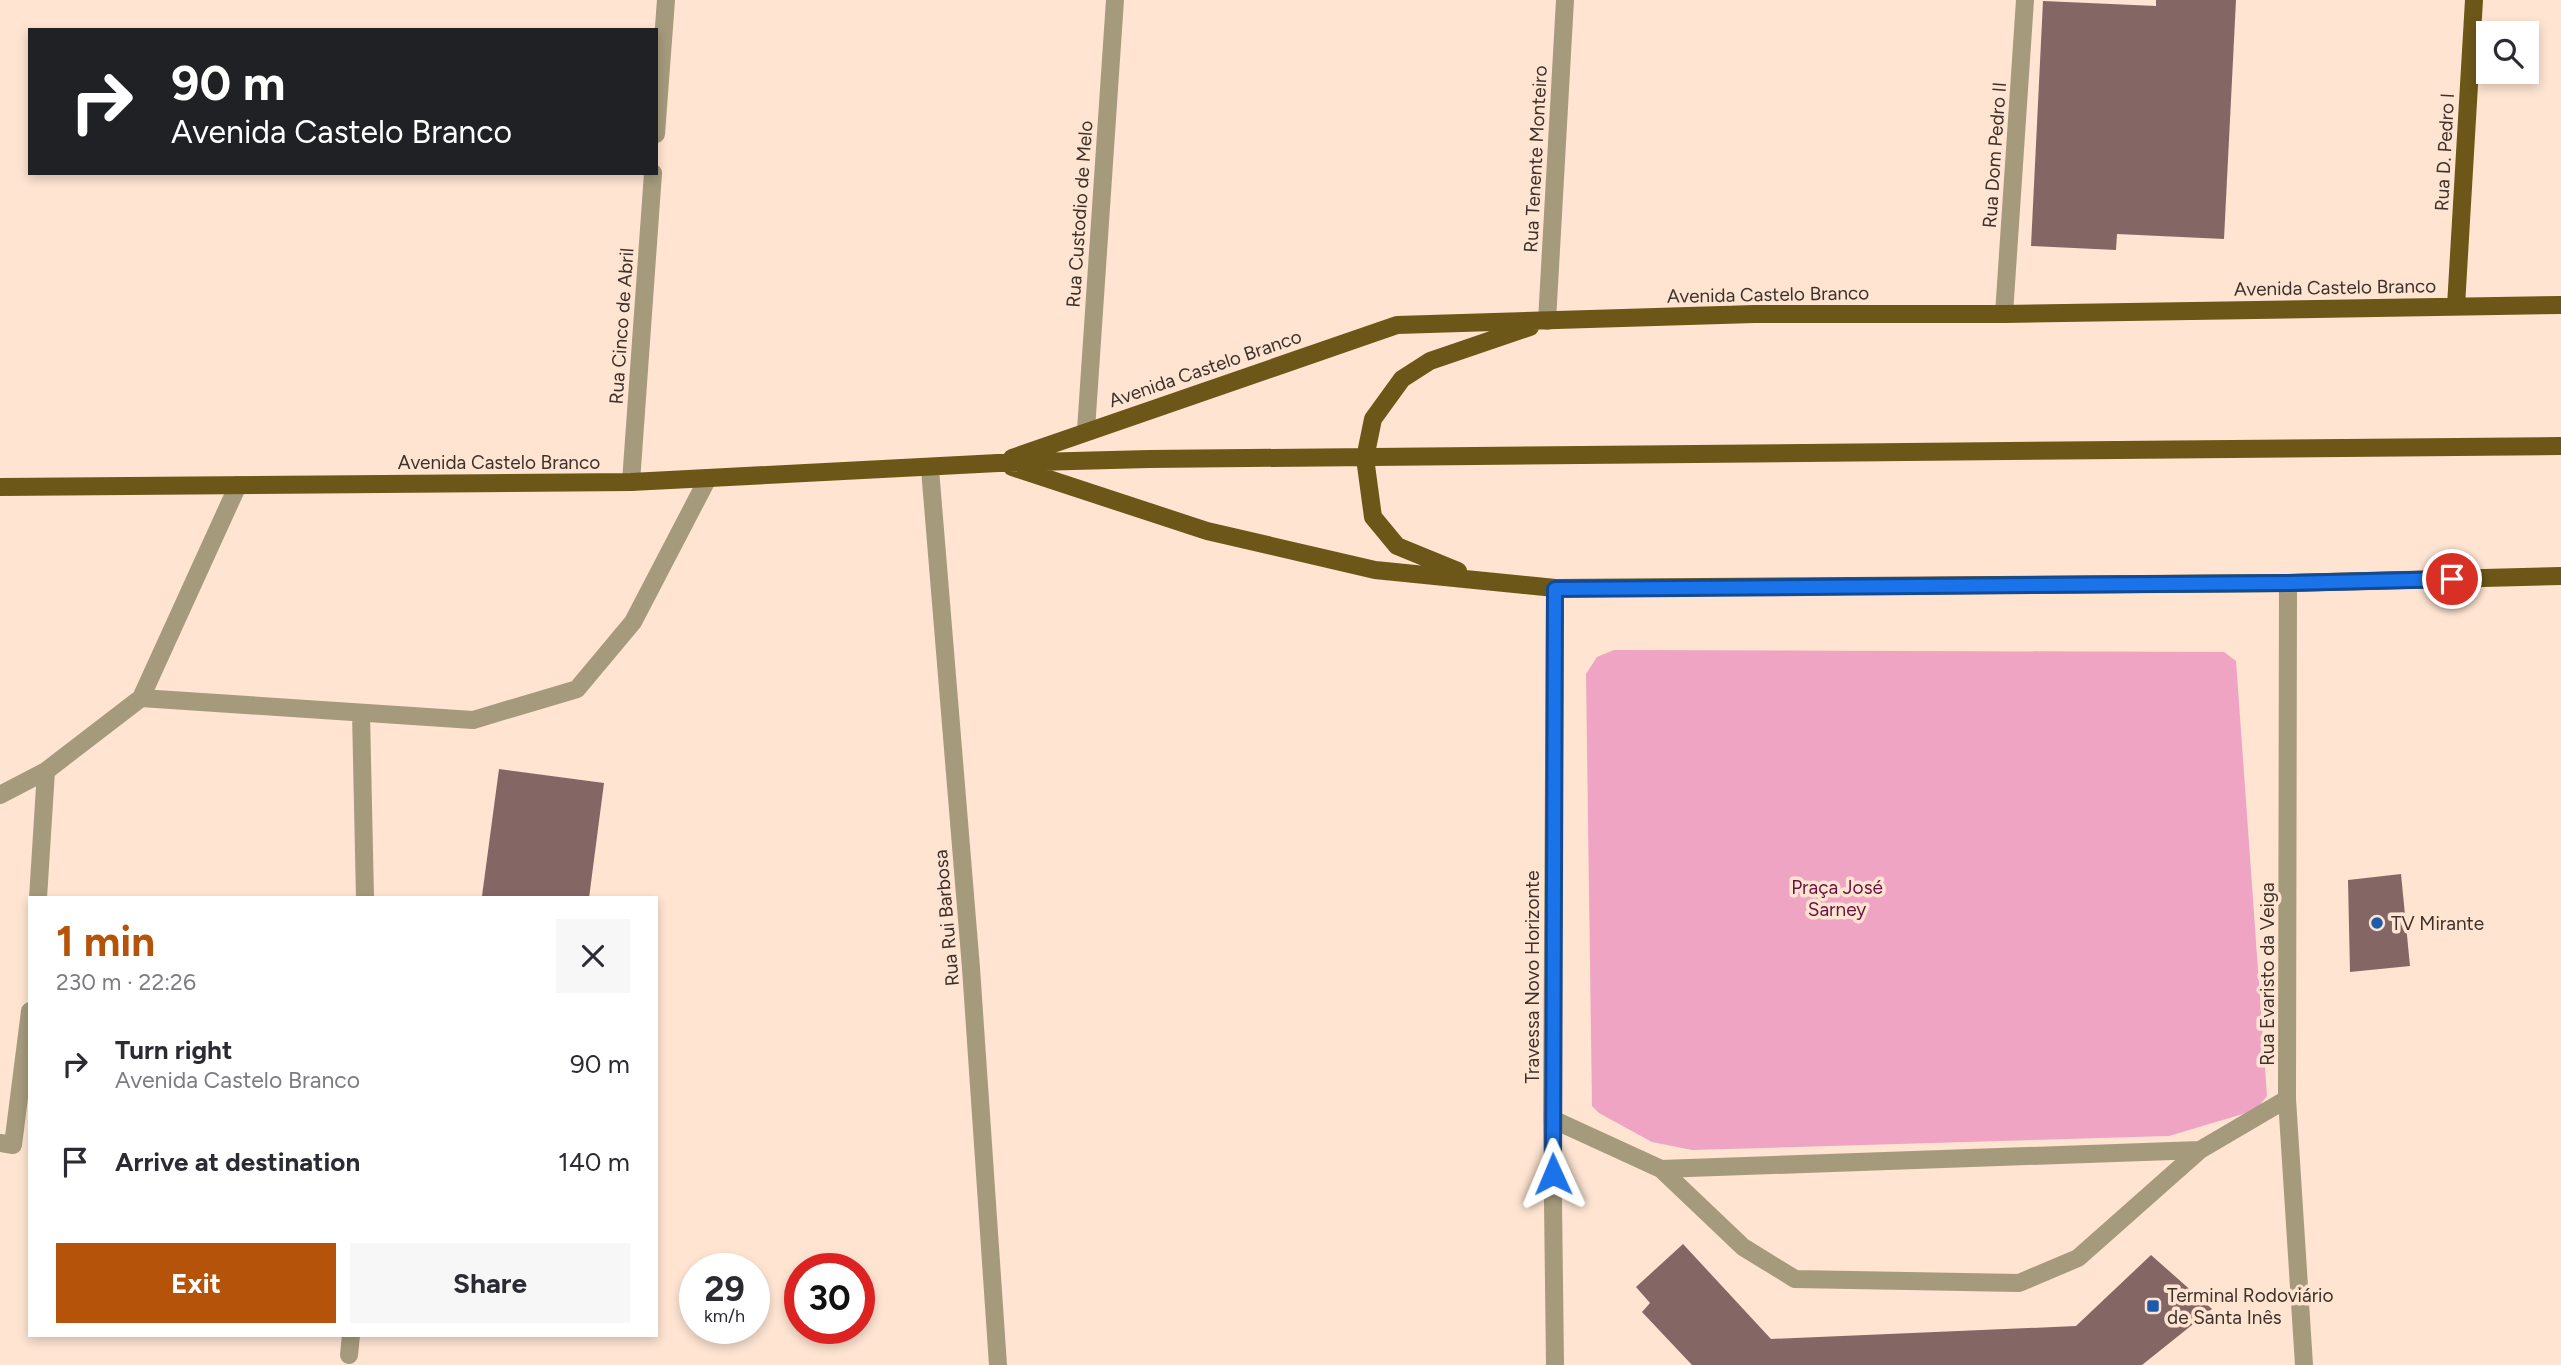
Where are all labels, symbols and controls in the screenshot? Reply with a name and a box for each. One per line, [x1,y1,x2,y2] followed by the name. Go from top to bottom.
[2476,21,2539,84] map controls
[2476,21,2539,84] button: search
[171,53,286,112] text: 90 m
[56,56,147,147] icon: right
[1519,65,1552,253] street label: Rua Tenente Monteiro
[1978,81,2011,229] street label: Rua Dom Pedro II
[2430,92,2459,212] street label: Rua D. Pedro I
[171,113,512,151] text: Avenida Castelo Branco
[1061,120,1098,308] street label: Rua Custodio de Melo
[605,247,638,405] street label: Rua Cinco de Abril
[2234,274,2436,301] street label: Avenida Castelo Branco
[1667,281,1869,308] street label: Avenida Castelo Branco
[1106,325,1305,412] street label: Avenida Castelo Branco
[398,451,600,474] street label: Avenida Castelo Branco
[2422,549,2482,609] pin
[2433,560,2471,598] icon: arrive
[929,849,964,987] street label: Rua Rui Barbosa
[1521,870,1544,1084] street label: Travessa Novo Horizonte
[1791,876,1883,921] park label: Praça José Sarney
[2256,882,2279,1066] street label: Rua Evaristo da Veiga
[2391,912,2484,935] place label: TV Mirante
[2369,915,2385,931] marker: TV Mirante
[56,916,155,967] text: 1 min
[556,919,630,993] button: close
[56,968,196,996] text: 230 m · 22:26
[115,1034,232,1066] text: Turn right
[56,1045,94,1083] icon: right
[570,1048,630,1080] text: 90 m
[115,1066,360,1094] text: Avenida Castelo Branco
[1516,1137,1590,1211] position arrow
[56,1143,94,1181] icon: arrive
[115,1146,360,1178] text: Arrive at destination
[558,1146,630,1178] text: 140 m
[56,1243,336,1323] button: Exit
[350,1243,630,1323] button: Share
[784,1253,875,1344] speed limit sign: 30
[704,1268,745,1310] text: 29
[2167,1284,2333,1329] place label: Terminal Rodoviário de Santa Inês
[2145,1298,2161,1314] marker: Terminal Rodoviário de Santa Inês
[704,1305,745,1327] text: km/h

